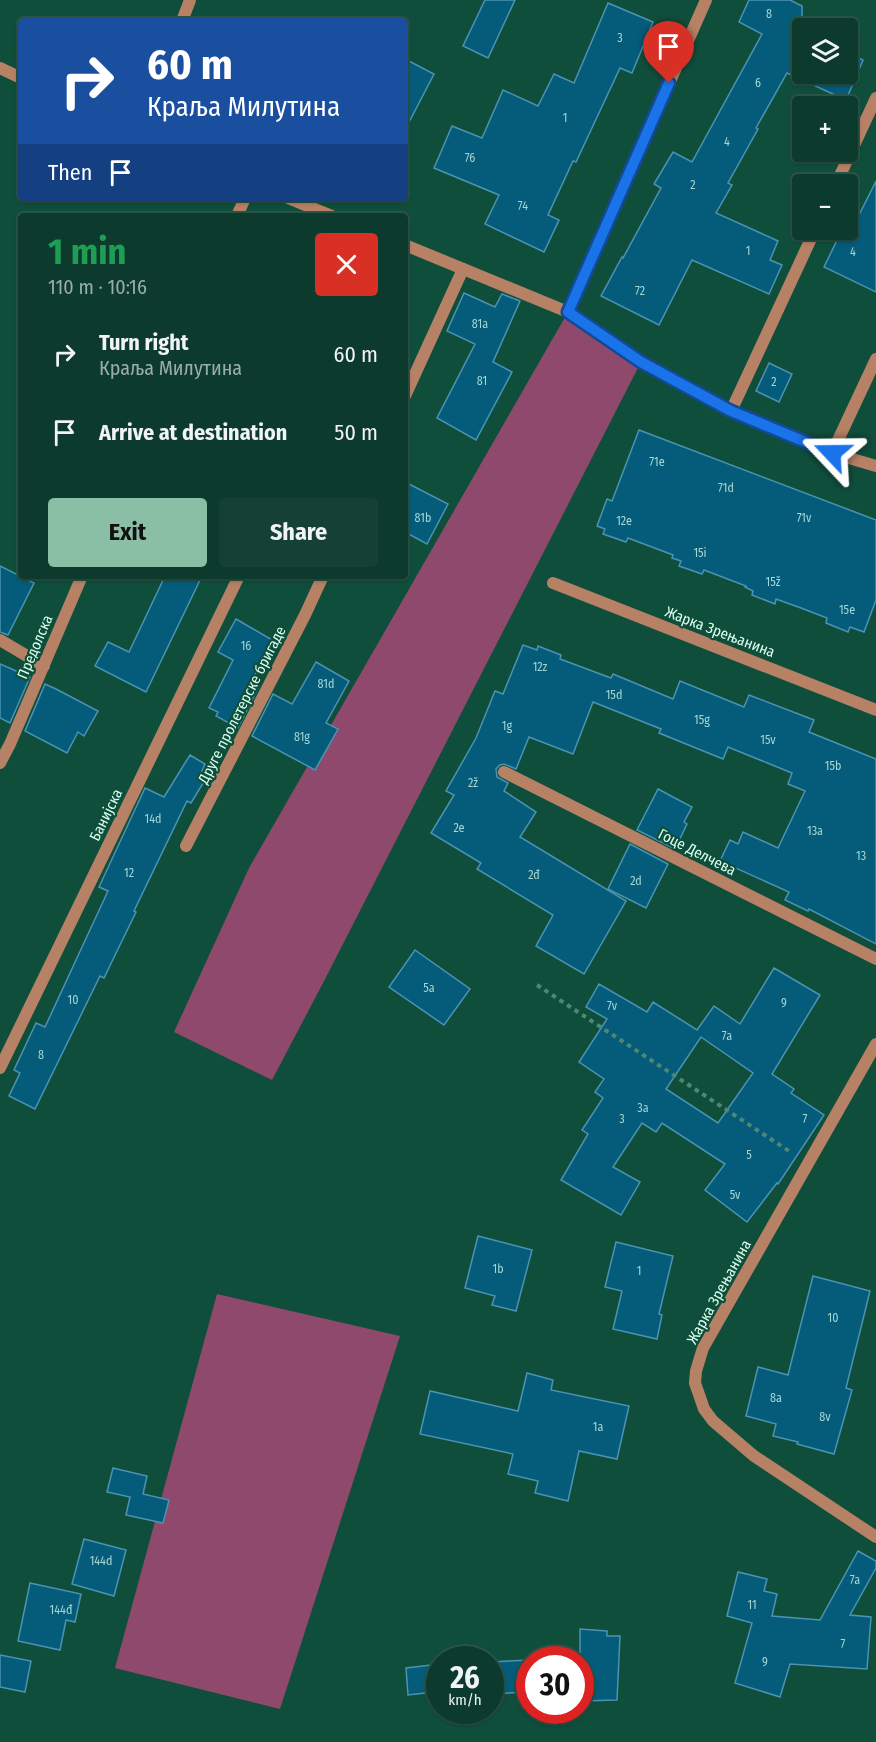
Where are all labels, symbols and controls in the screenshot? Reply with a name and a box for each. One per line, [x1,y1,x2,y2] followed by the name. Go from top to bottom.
[766,7,772,21] house number: 8
[792,18,858,240] map controls
[792,18,858,84] button: layers
[643,21,694,83] pin
[652,30,685,63] icon: arrive
[617,31,623,45] house number: 3
[147,40,233,90] text: 60 m
[48,42,126,120] icon: right
[755,76,761,90] house number: 6
[147,91,340,123] text: Краља Милутина
[792,96,858,162] button: +
[563,111,567,125] house number: 1
[724,135,730,149] house number: 4
[465,151,475,165] house number: 76
[104,156,137,189] icon: arrive
[48,159,92,186] text: Then
[792,174,858,240] button: −
[690,178,696,192] house number: 2
[518,199,528,213] house number: 74
[48,230,126,274] text: 1 min
[315,233,378,296] button: close
[746,244,750,258] house number: 1
[850,245,856,259] house number: 4
[48,275,147,299] text: 110 m · 10:16
[635,284,645,298] house number: 72
[472,317,488,331] house number: 81a
[99,329,188,356] text: Turn right
[48,338,81,371] icon: right
[334,341,378,368] text: 60 m
[99,356,242,380] text: Краља Милутина
[477,374,487,388] house number: 81
[771,375,777,389] house number: 2
[48,416,81,449] icon: arrive
[99,419,287,446] text: Arrive at destination
[334,419,378,446] text: 50 m
[800,421,864,485] position arrow
[649,455,665,469] house number: 71e
[718,481,734,495] house number: 71d
[48,498,207,567] button: Exit
[219,498,378,567] button: Share
[415,511,431,525] house number: 81b
[797,511,812,525] house number: 71v
[616,514,632,528] house number: 12e
[693,546,707,560] house number: 15i
[766,575,781,589] house number: 15ž
[662,603,778,661] street label: Жарка Зрењанина
[839,603,855,617] house number: 15e
[13,612,57,682] street label: Предолска
[194,623,290,788] street label: Друге пролетерске бригаде
[241,639,251,653] house number: 16
[533,660,548,674] house number: 12z
[318,677,334,691] house number: 81d
[606,688,622,702] house number: 15d
[694,713,710,727] house number: 15g
[502,719,513,733] house number: 1g
[294,730,310,744] house number: 81g
[760,733,776,747] house number: 15v
[825,759,841,773] house number: 15b
[468,776,478,790] house number: 2ž
[86,786,126,844] street label: Банијска
[145,812,161,826] house number: 14d
[454,821,465,835] house number: 2e
[807,824,823,838] house number: 13a
[655,825,739,879] street label: Гоце Делчева
[856,849,866,863] house number: 13
[124,866,134,880] house number: 12
[528,868,540,882] house number: 2đ
[630,874,642,888] house number: 2d
[423,981,435,995] house number: 5a
[68,993,78,1007] house number: 10
[781,996,787,1010] house number: 9
[607,999,618,1013] house number: 7v
[722,1029,732,1043] house number: 7a
[38,1048,44,1062] house number: 8
[637,1101,649,1115] house number: 3a
[619,1112,625,1126] house number: 3
[803,1112,808,1126] house number: 7
[746,1148,752,1162] house number: 5
[730,1188,741,1202] house number: 5v
[683,1237,755,1347] street label: Жарка Зрењанина
[492,1262,504,1276] house number: 1b
[637,1264,641,1278] house number: 1
[828,1311,838,1325] house number: 10
[770,1391,782,1405] house number: 8a
[819,1410,831,1424] house number: 8v
[593,1420,603,1434] house number: 1a
[90,1554,112,1568] house number: 144d
[850,1573,860,1587] house number: 7a
[747,1598,757,1612] house number: 11
[50,1603,73,1617] house number: 144đ
[841,1637,846,1651] house number: 7
[516,1646,594,1724] speed limit sign: 30
[762,1655,768,1669] house number: 9
[450,1660,480,1696] text: 26
[448,1691,482,1709] text: km/h

